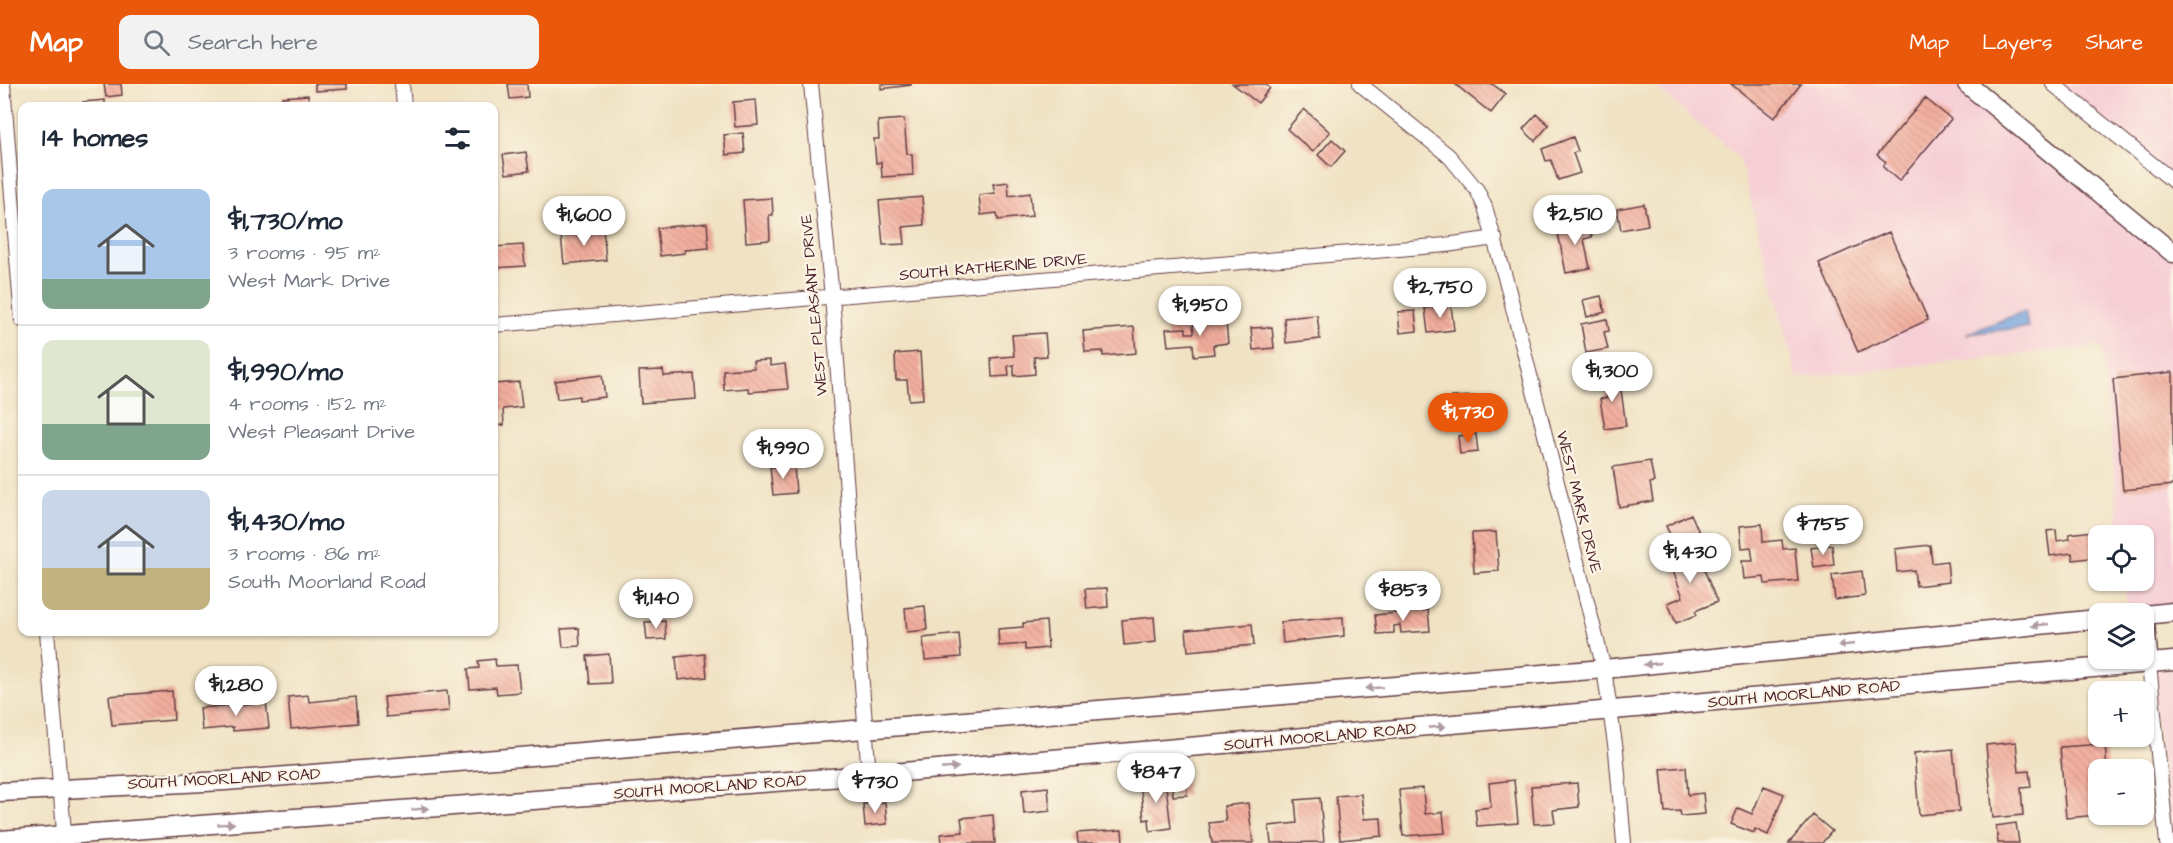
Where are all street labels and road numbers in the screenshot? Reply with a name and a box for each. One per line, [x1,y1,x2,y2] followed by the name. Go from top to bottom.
[795,212,833,397] street label: WEST PLEASANT DRIVE
[898,248,1088,286] street label: SOUTH KATHERINE DRIVE
[1551,429,1607,576] street label: WEST MARK DRIVE
[1707,675,1901,713] street label: SOUTH MOORLAND ROAD
[1223,718,1417,756] street label: SOUTH MOORLAND ROAD
[127,763,321,795] street label: SOUTH MOORLAND ROAD
[613,769,807,805] street label: SOUTH MOORLAND ROAD

